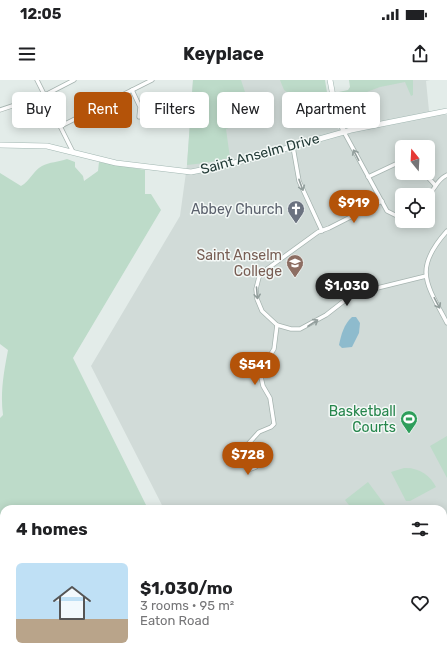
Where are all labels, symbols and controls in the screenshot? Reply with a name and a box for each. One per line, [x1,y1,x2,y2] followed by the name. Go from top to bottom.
[20,5,61,23] text: 12:05
[16,43,38,65] icon: menu
[183,43,264,65] text: Keyplace
[409,43,431,65] icon: share
[12,92,66,128] chip: Buy
[74,92,132,128] chip: Rent
[140,92,209,128] chip: Filters
[217,92,274,128] chip: New
[282,92,380,128] chip: Apartment
[199,130,322,178] street label: Saint Anselm Drive
[395,140,435,180] north arrow
[395,140,435,228] map controls
[352,149,359,161] one-way arrow
[297,178,305,190] one-way arrow
[395,188,435,228] button: locate
[330,190,378,224] pin: $919
[338,195,370,210] text: $919
[286,199,306,224] church icon: Abbey Church
[191,201,283,218] place label: Abbey Church
[197,247,282,280] place label: Saint Anselm College
[285,253,305,278] school or university icon: Saint Anselm College
[314,273,380,307] pin: $1,030
[325,278,369,293] text: $1,030
[253,286,260,299] one-way arrow
[433,297,441,309] one-way arrow
[307,319,318,327] one-way arrow
[231,352,279,386] pin: $541
[239,357,271,372] text: $541
[329,403,396,436] place label: Basketball Courts
[399,409,419,434] sports icon: Basketball Courts
[224,442,272,476] pin: $728
[231,447,265,462] text: $728
[409,518,431,540] icon: filters
[16,519,88,539] text: 4 homes
[140,578,233,598] text: $1,030/mo
[48,579,96,627] icon: home
[409,592,431,614] icon: heart
[140,598,234,613] text: 3 rooms · 95 m²
[140,613,209,628] text: Eaton Road

